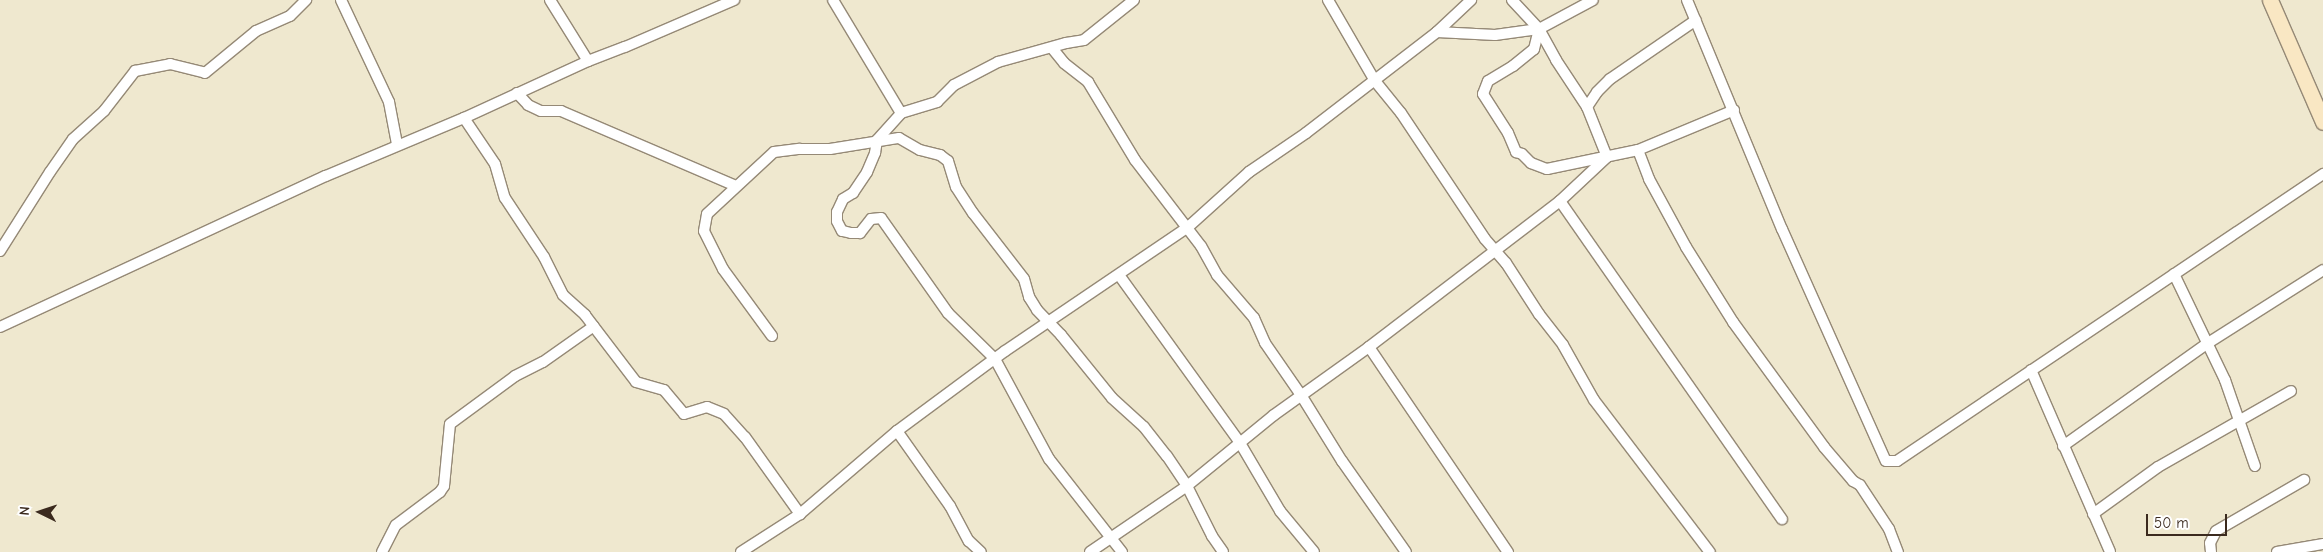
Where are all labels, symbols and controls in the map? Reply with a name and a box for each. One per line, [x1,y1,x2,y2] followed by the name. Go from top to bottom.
[15,487,65,537] north arrow
[2148,504,2229,536] scale bar
[16,506,33,516] text: N
[2154,514,2189,532] text: 50 m

